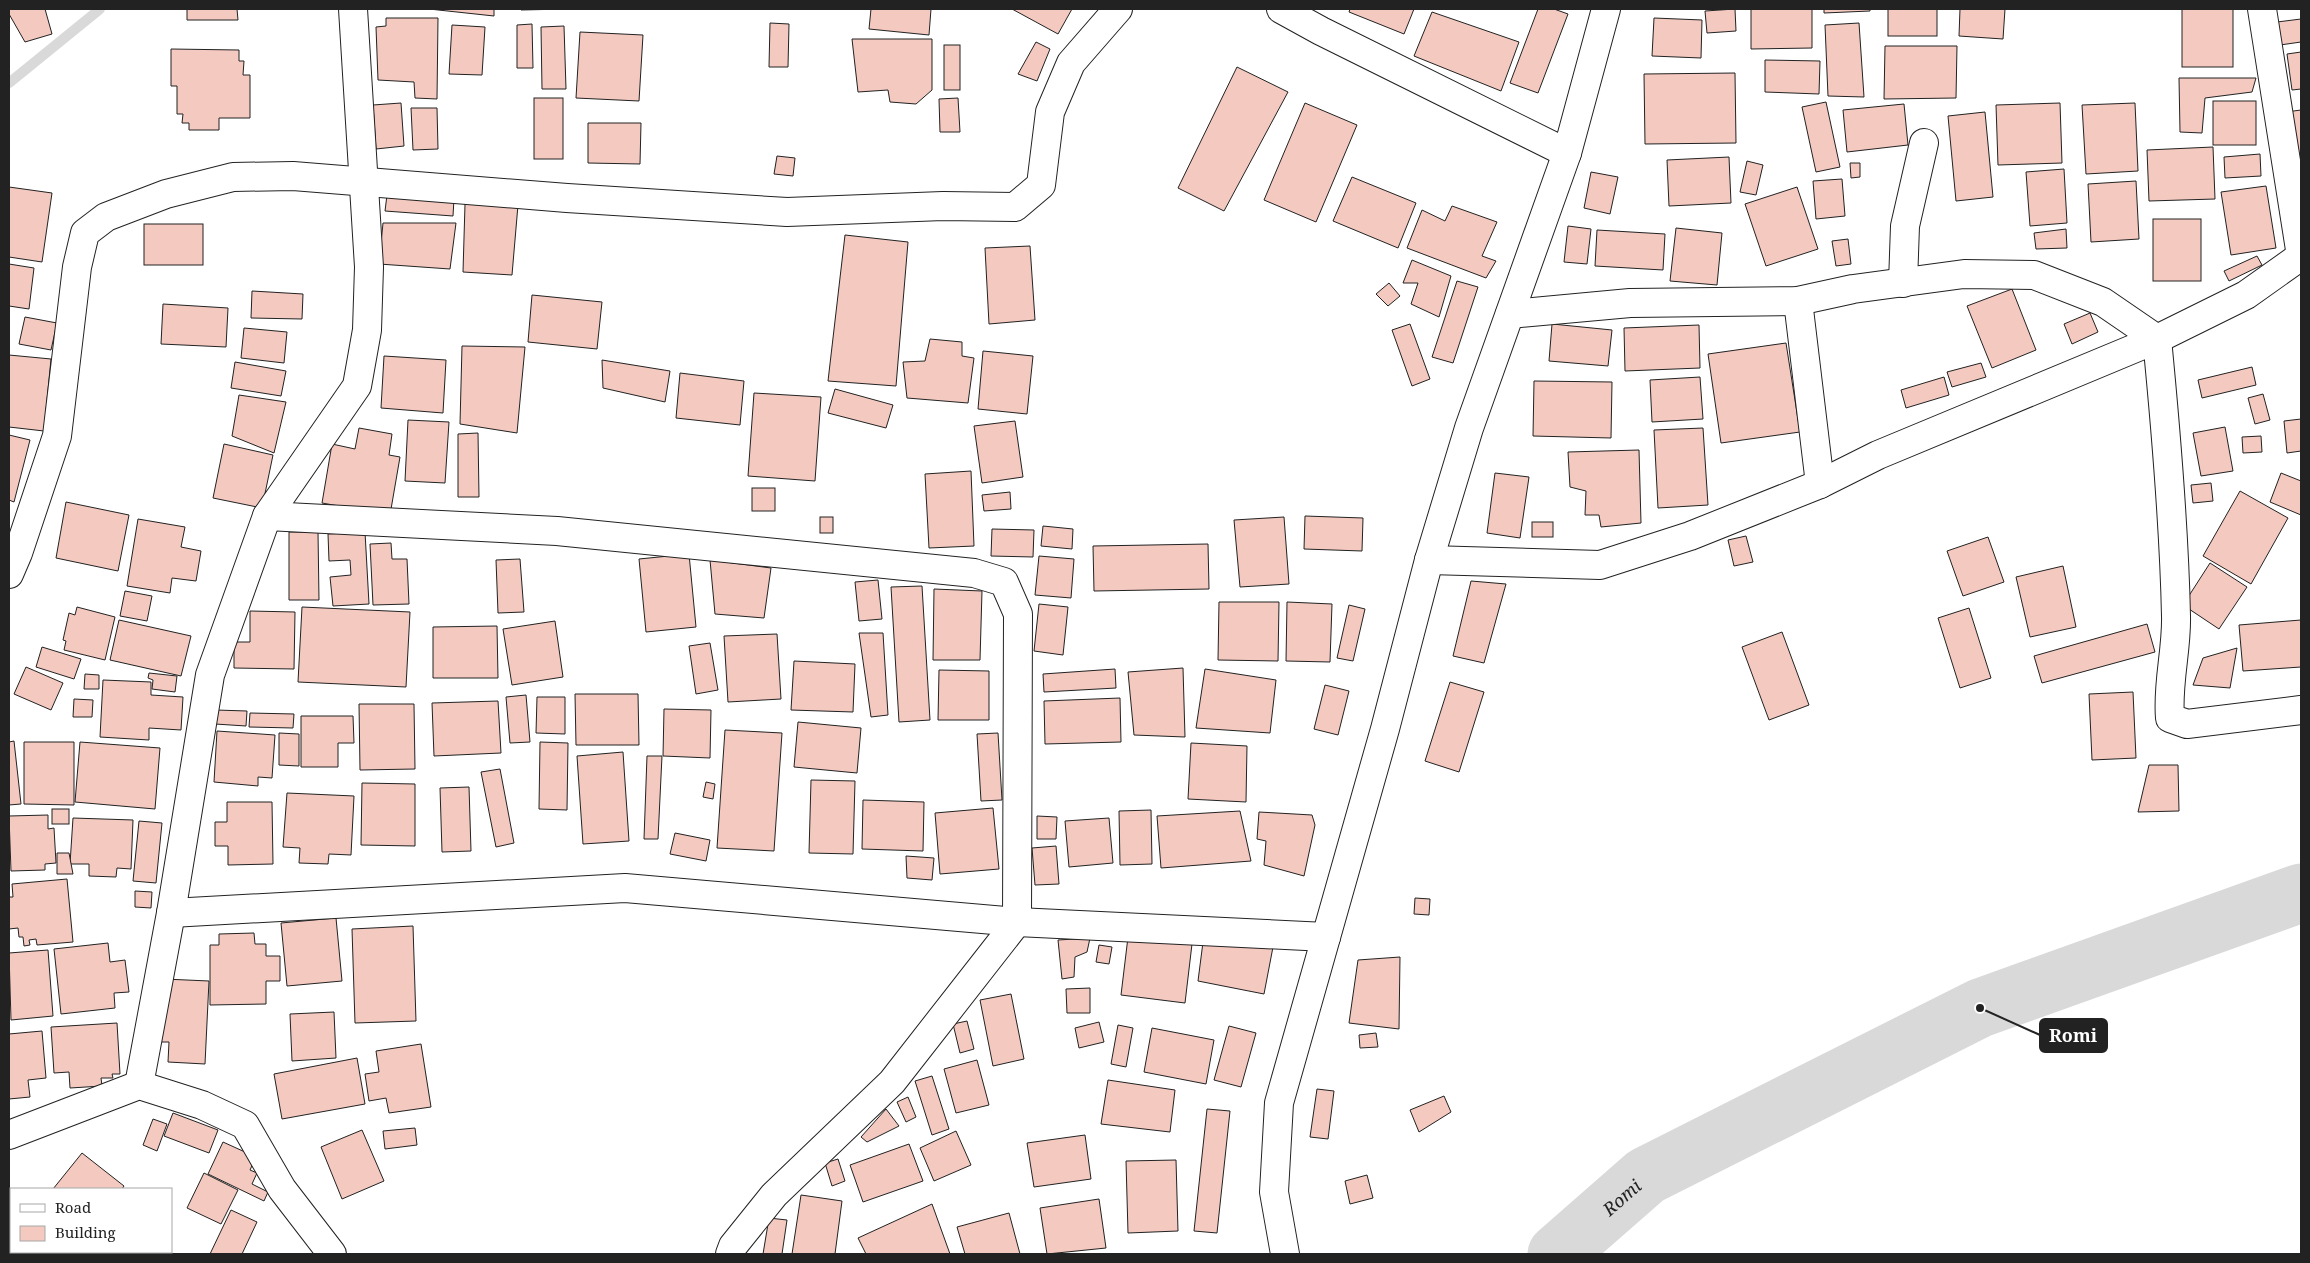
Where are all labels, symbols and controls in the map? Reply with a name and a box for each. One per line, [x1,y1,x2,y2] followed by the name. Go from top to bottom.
[2040,1019,2107,1052] callout: Romi
[2049,1023,2098,1047] text: Romi
[1596,1173,1646,1221] water label: Romi
[10,1188,172,1253] legend
[55,1197,91,1217] text: Road
[55,1222,116,1242] text: Building

